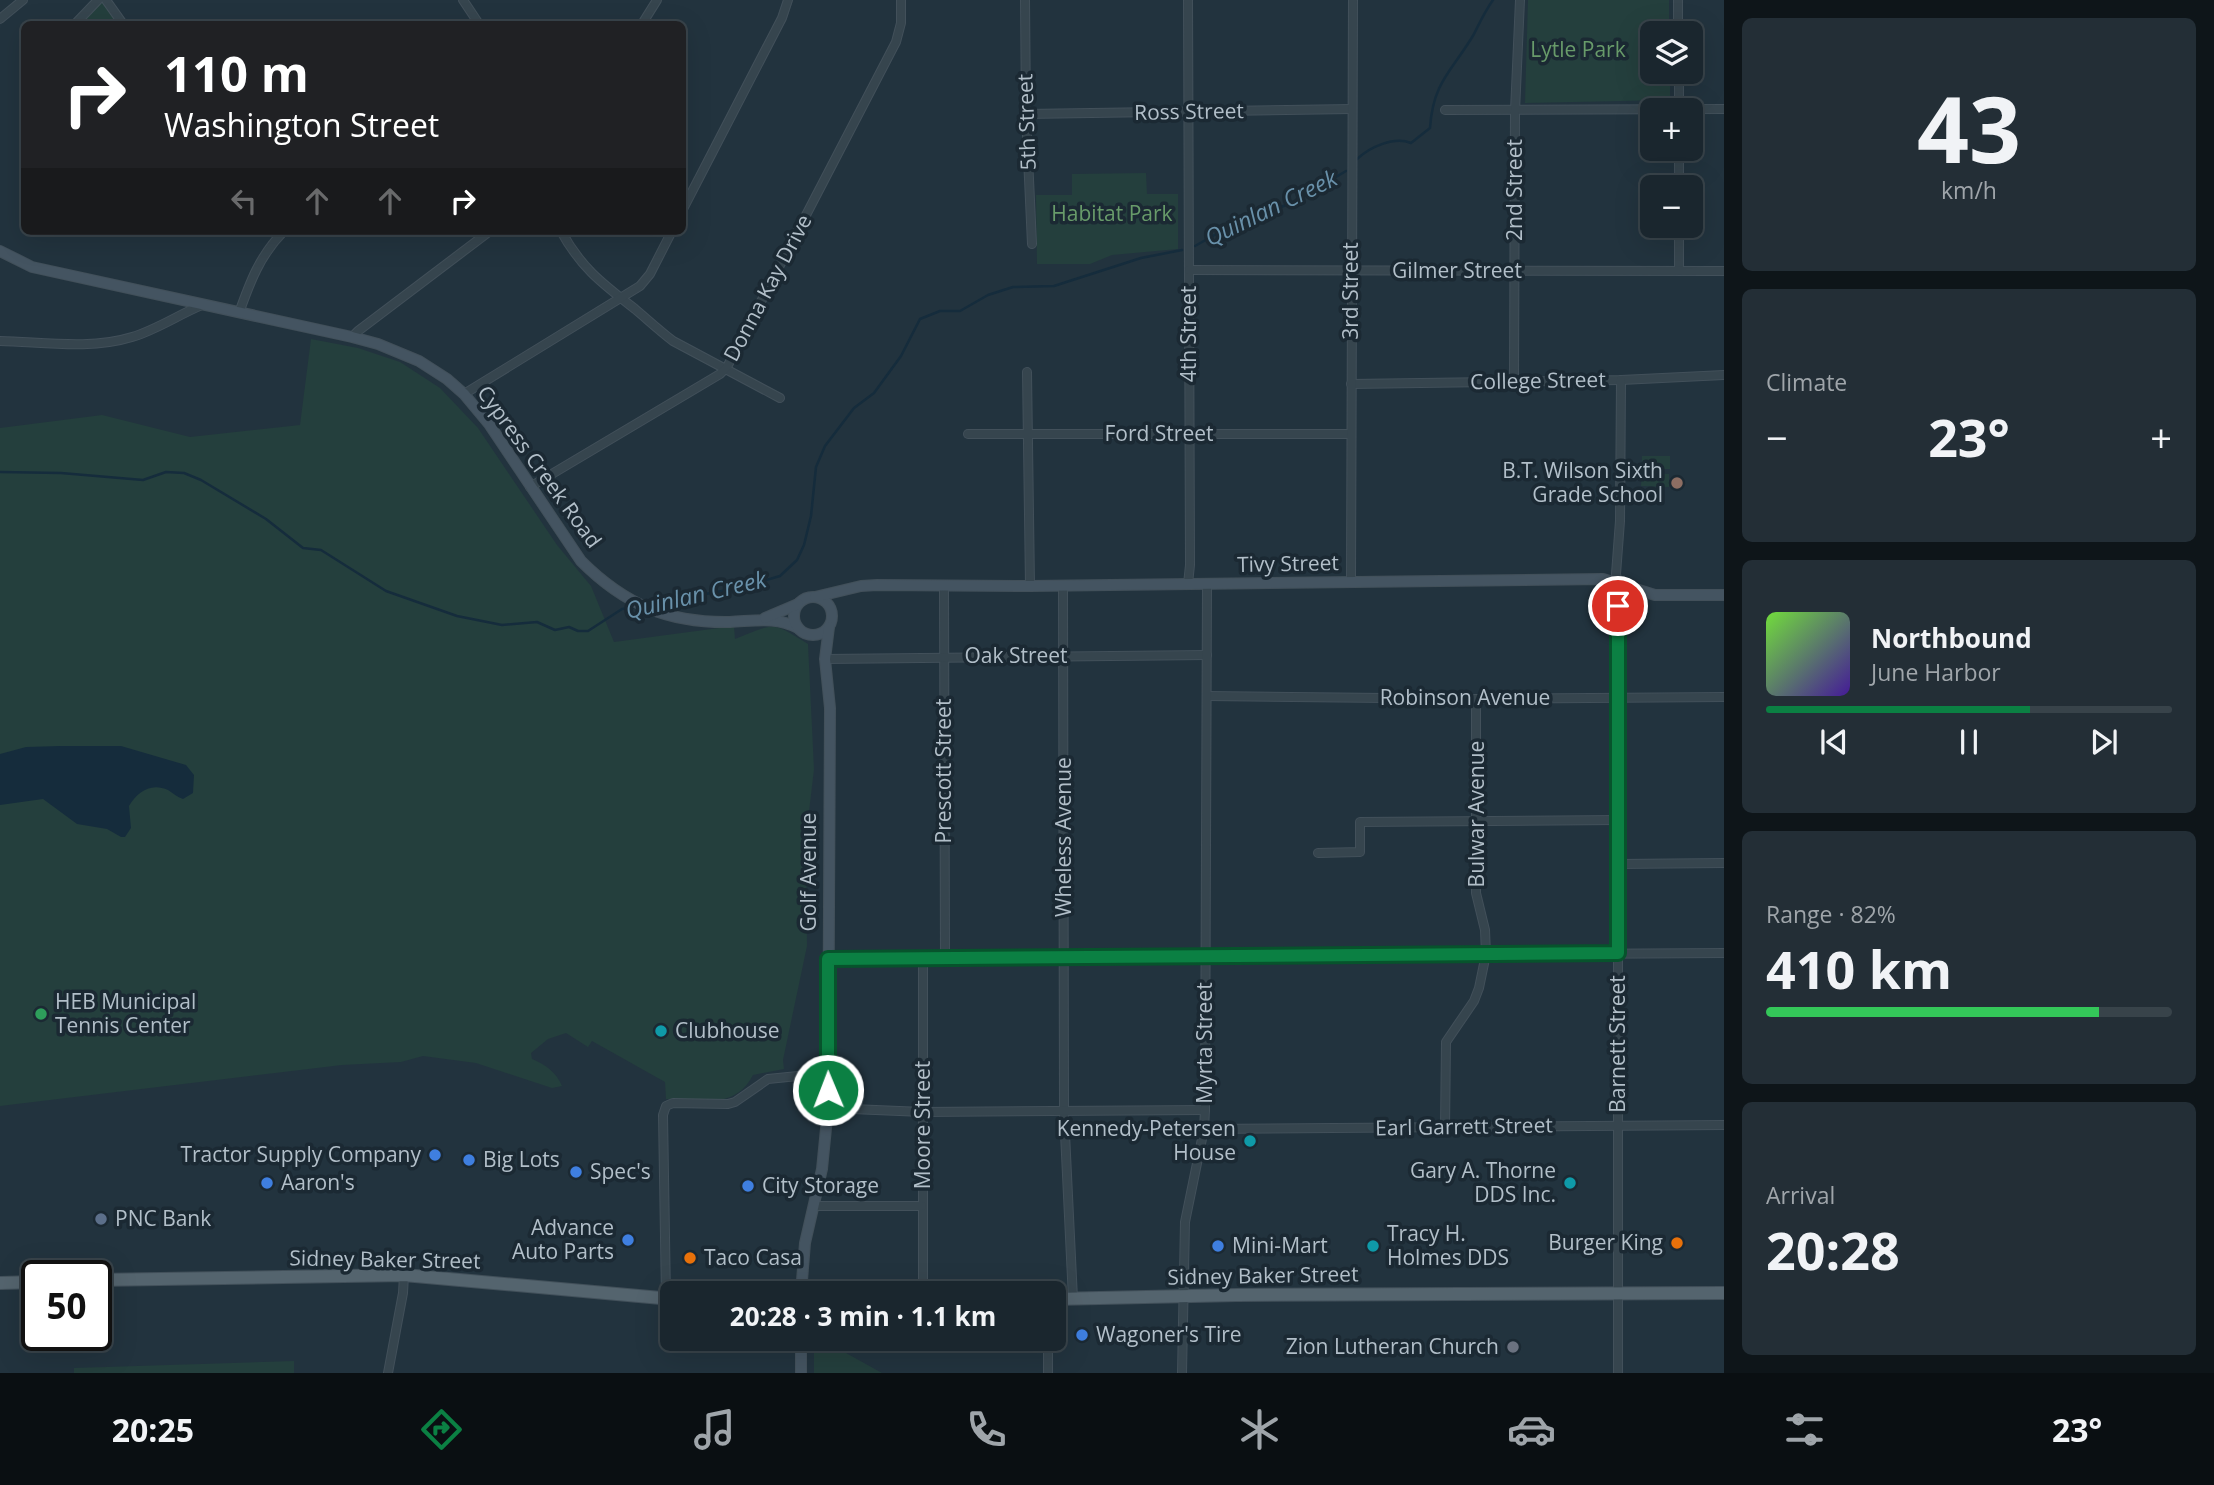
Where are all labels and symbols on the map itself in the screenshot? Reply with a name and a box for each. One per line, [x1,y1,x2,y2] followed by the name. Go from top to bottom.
[1530,35,1626,63] park label: Lytle Park
[1010,73,1042,171] street label: 5th Street
[1134,96,1244,126] street label: Ross Street
[1500,139,1528,241] street label: 2nd Street
[1199,161,1343,253] water label: Quinlan Creek
[1051,199,1173,227] park label: Habitat Park
[717,209,818,366] street label: Donna Kay Drive
[1336,242,1364,340] street label: 3rd Street
[1392,256,1522,284] street label: Gilmer Street
[1174,286,1202,382] street label: 4th Street
[1470,365,1606,395] street label: College Street
[471,380,608,553] street label: Cypress Creek Road
[1104,419,1214,447] street label: Ford Street
[1502,456,1663,508] place label: B.T. Wilson Sixth Grade School
[1669,475,1685,491] marker: B.T. Wilson Sixth Grade School
[1237,548,1339,578] street label: Tivy Street
[622,562,770,626] water label: Quinlan Creek
[1588,576,1648,636] pin
[964,641,1068,669] street label: Oak Street
[1380,683,1550,711] street label: Robinson Avenue
[929,699,957,843] street label: Prescott Street
[1462,741,1490,887] street label: Bulwar Avenue
[1049,757,1077,917] street label: Wheless Avenue
[794,813,822,931] street label: Golf Avenue
[1603,975,1631,1113] street label: Barnett Street
[1190,982,1218,1104] street label: Myrta Street
[55,987,196,1039] place label: HEB Municipal Tennis Center
[33,1006,49,1022] marker: HEB Municipal Tennis Center
[675,1016,779,1044] place label: Clubhouse
[653,1023,669,1039] marker: Clubhouse
[791,1053,865,1127] position arrow
[908,1061,936,1189] street label: Moore Street
[1375,1110,1553,1142] street label: Earl Garrett Street
[1057,1114,1236,1166] place label: Kennedy-Petersen House
[1242,1133,1258,1149] marker: Kennedy-Petersen House
[180,1140,421,1168] place label: Tractor Supply Company
[483,1145,560,1173] place label: Big Lots
[427,1147,443,1163] marker: Tractor Supply Company
[461,1152,477,1168] marker: Big Lots
[1410,1156,1556,1208] place label: Gary A. Thorne DDS Inc.
[590,1157,651,1185] place label: Spec's
[568,1164,584,1180] marker: Spec's
[281,1168,355,1196] place label: Aaron's
[762,1171,879,1199] place label: City Storage
[259,1175,275,1191] marker: Aaron's
[1562,1175,1578,1191] marker: Gary A. Thorne DDS Inc.
[740,1178,756,1194] marker: City Storage
[115,1204,211,1232] place label: PNC Bank
[93,1211,109,1227] marker: PNC Bank
[512,1213,614,1265] place label: Advance Auto Parts
[1387,1219,1509,1271] place label: Tracy H. Holmes DDS
[1548,1228,1663,1256] place label: Burger King
[1232,1231,1328,1259] place label: Mini-Mart
[620,1232,636,1248] marker: Advance Auto Parts
[1669,1235,1685,1251] marker: Burger King
[1210,1238,1226,1254] marker: Mini-Mart
[1365,1238,1381,1254] marker: Tracy H. Holmes DDS
[289,1243,481,1275] street label: Sidney Baker Street
[704,1243,802,1271] place label: Taco Casa
[682,1250,698,1266] marker: Taco Casa
[1167,1259,1359,1291] street label: Sidney Baker Street
[21,1260,112,1351] speed limit sign: 50
[1096,1320,1242,1348] place label: Wagoner's Tire
[1074,1327,1090,1343] marker: Wagoner's Tire
[1286,1332,1499,1360] place label: Zion Lutheran Church
[1505,1339,1521,1355] marker: Zion Lutheran Church

